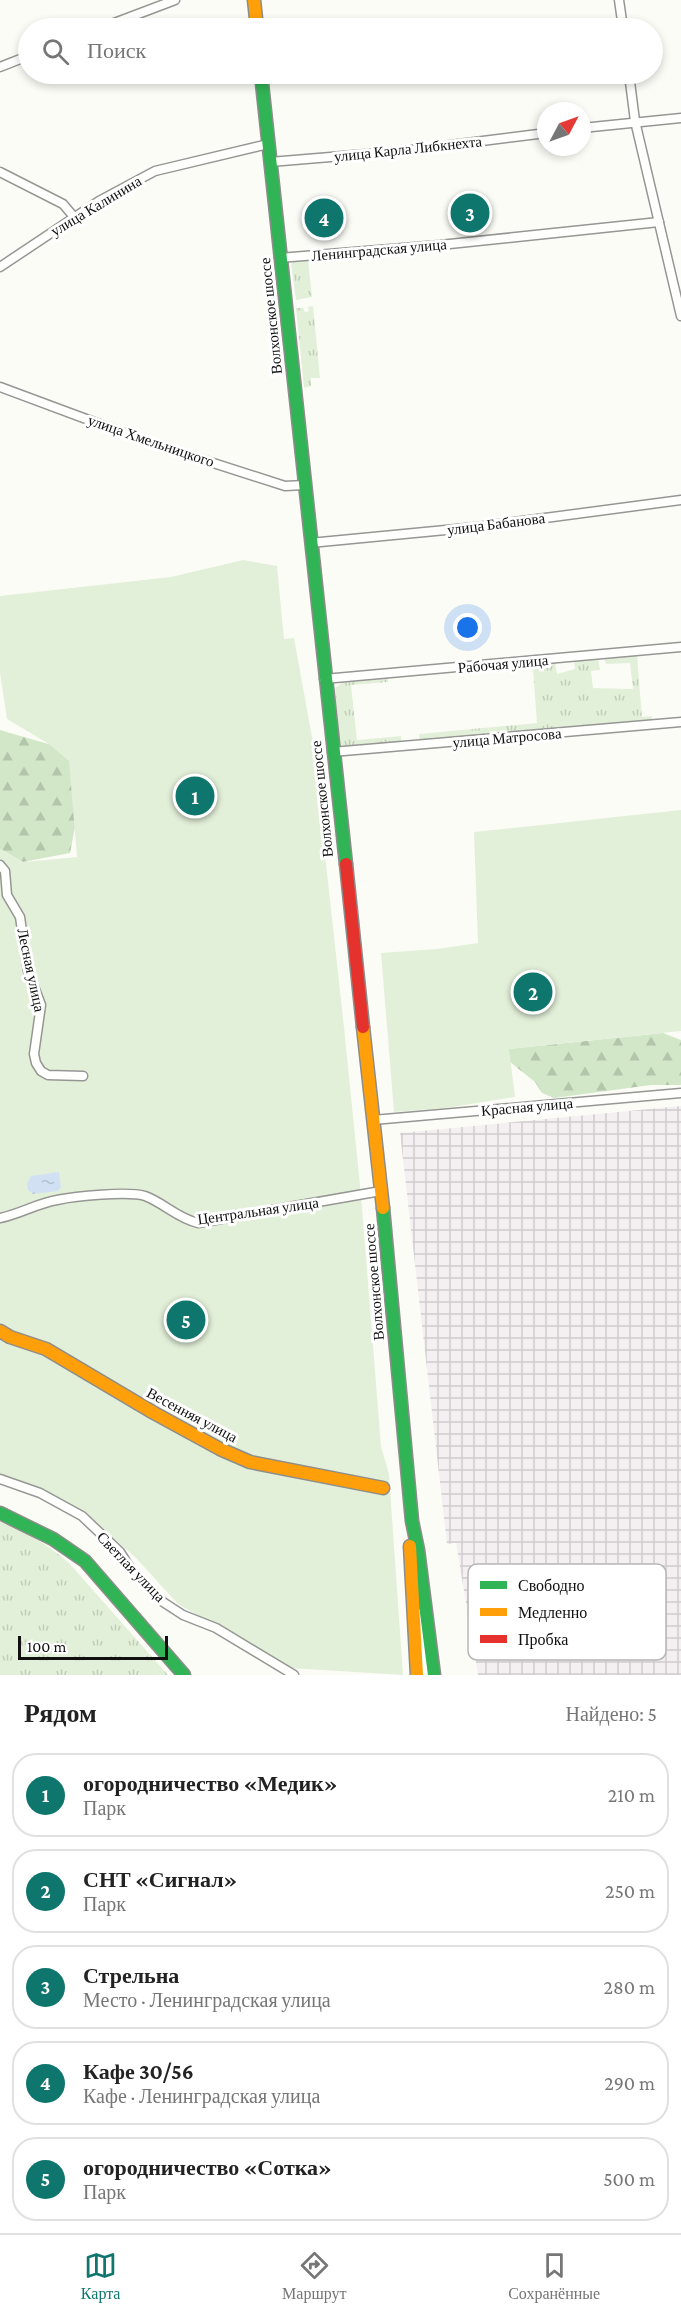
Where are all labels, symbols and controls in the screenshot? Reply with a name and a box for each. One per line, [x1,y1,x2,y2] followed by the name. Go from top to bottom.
[18,18,663,84] search box
[39,35,72,68] icon: search
[87,38,146,63] text: Поиск
[537,102,591,156] north arrow
[333,133,483,165] street label: улица Карла Либкнехта
[48,173,144,239] street label: улица Калинина
[450,190,490,236] pin: 3
[304,196,344,240] pin: 4
[311,236,448,264] street label: Ленинградская улица
[257,257,285,375] street label: Волхонское шоссе
[86,412,216,470] street label: улица Хмельницкого
[446,510,546,538] street label: улица Бабанова
[453,613,482,642] your location
[457,652,549,676] street label: Рабочая улица
[452,725,562,751] street label: улица Матросова
[308,740,336,858] street label: Волхонское шоссе
[176,774,214,818] pin: 1
[14,927,48,1014] street label: Лесная улица
[514,970,552,1014] pin: 2
[480,1095,574,1119] street label: Красная улица
[196,1195,320,1227] street label: Центральная улица
[361,1223,387,1341] street label: Волхонское шоссе
[166,1298,206,1342] pin: 5
[144,1384,240,1446] street label: Весенняя улица
[94,1529,169,1605] street label: Светлая улица
[468,1564,666,1660] legend
[518,1577,585,1595] text: Свободно
[518,1604,587,1622] text: Медленно
[518,1631,568,1649] text: Пробка
[18,1633,168,1660] scale bar
[27,1638,66,1655] text: 100 m
[24,1699,97,1728] text: Рядом
[565,1703,657,1725] text: Найдено: 5
[83,1771,338,1796] text: огородничество «Медик»
[42,1784,49,1806] text: 1
[608,1784,655,1806] text: 210 m
[83,1797,126,1819] text: Парк
[83,1867,237,1892] text: СНТ «Сигнал»
[40,1880,51,1902] text: 2
[605,1880,655,1902] text: 250 m
[83,1893,126,1915] text: Парк
[83,1963,179,1988] text: Стрельна
[41,1976,50,1998] text: 3
[604,1976,655,1998] text: 280 m
[83,1989,331,2011] text: Место · Ленинградская улица
[83,2059,194,2084] text: Кафе 30/56
[40,2072,51,2094] text: 4
[604,2072,655,2094] text: 290 m
[83,2085,320,2107] text: Кафе · Ленинградская улица
[83,2155,332,2180] text: огородничество «Сотка»
[41,2168,50,2190] text: 5
[603,2168,655,2190] text: 500 m
[83,2181,126,2203] text: Парк
[81,2249,120,2303] tab: Карта
[282,2249,347,2303] tab: Маршрут
[508,2249,600,2303] tab: Сохранённые

